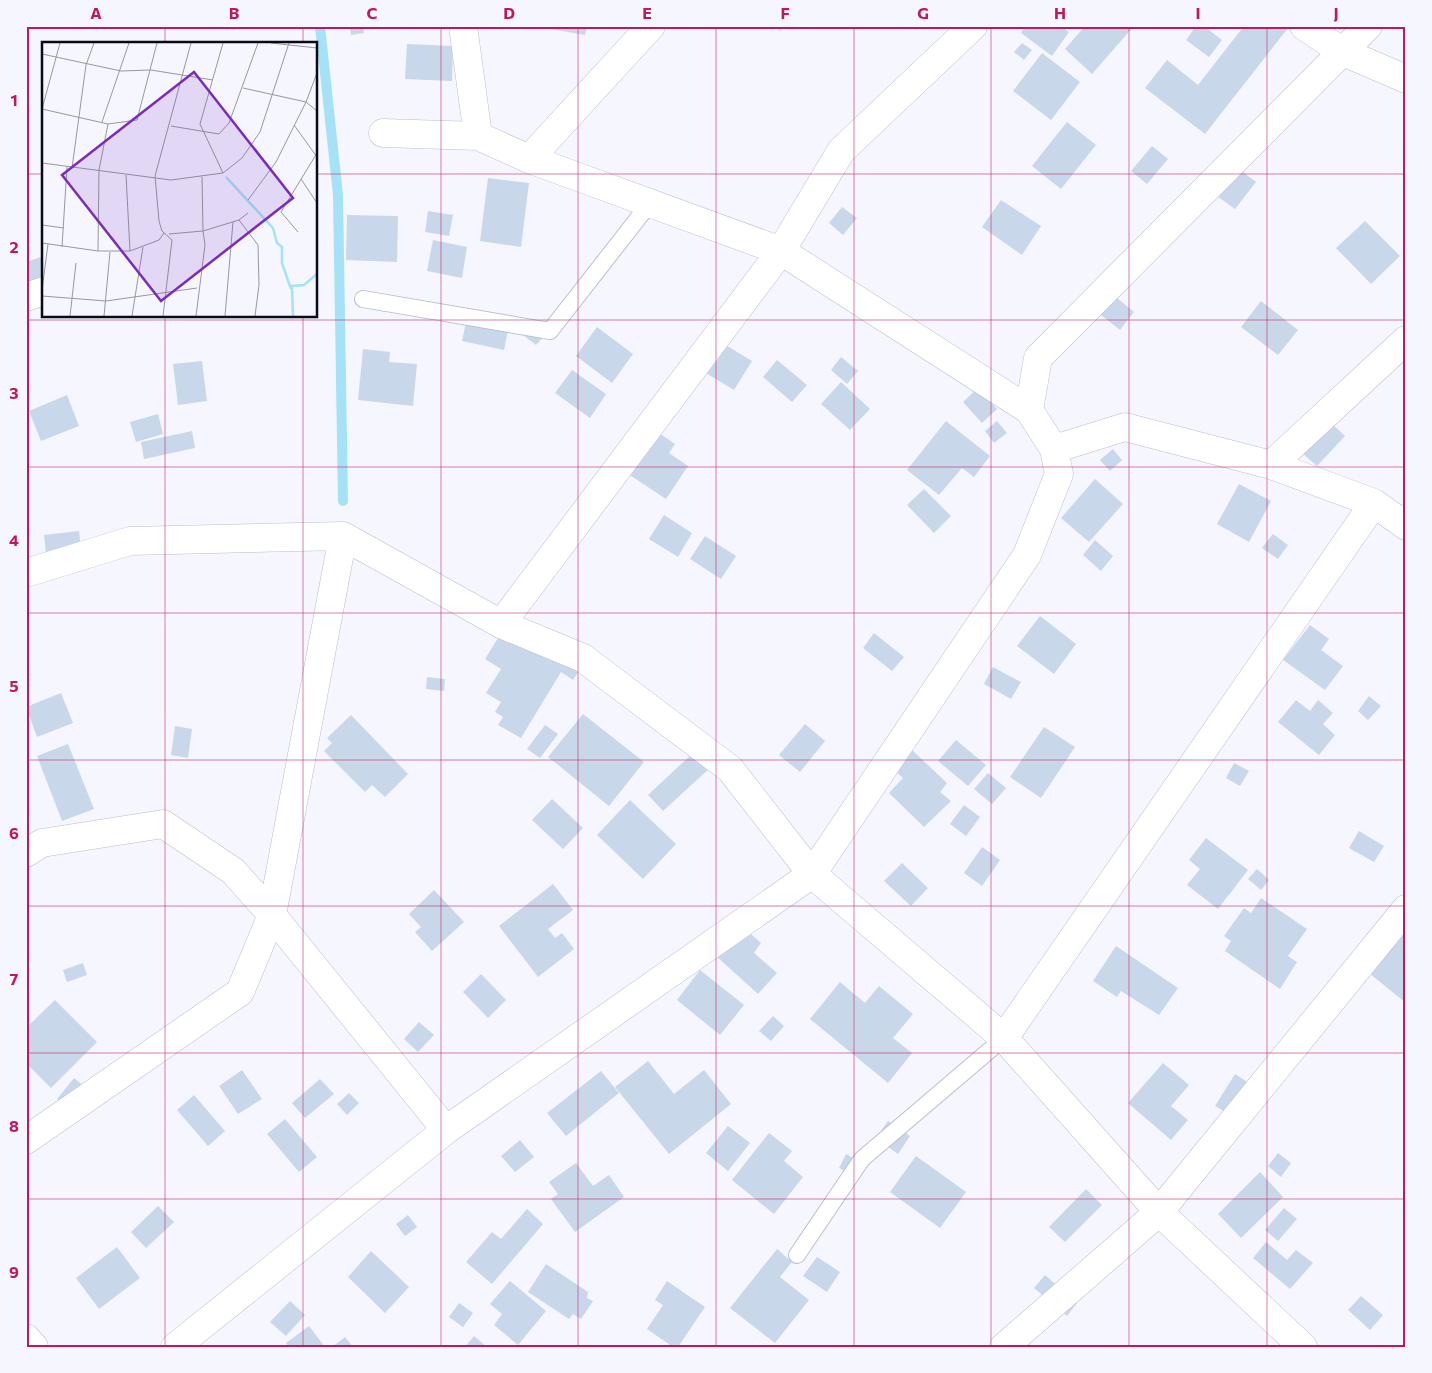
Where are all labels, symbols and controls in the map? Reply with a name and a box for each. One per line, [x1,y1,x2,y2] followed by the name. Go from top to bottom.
[90,3,102,22] text: A
[229,3,240,22] text: B
[367,3,378,22] text: C
[503,3,515,22] text: D
[642,3,652,22] text: E
[780,3,790,22] text: F
[917,3,929,22] text: G
[1054,3,1066,22] text: H
[1195,3,1201,22] text: I
[1333,3,1339,22] text: J
[42,42,318,318] inset map
[10,90,18,109] text: 1
[9,237,19,256] text: 2
[9,383,19,402] text: 3
[9,530,19,549] text: 4
[9,676,19,695] text: 5
[9,823,19,842] text: 6
[10,969,19,988] text: 7
[9,1116,19,1135] text: 8
[9,1262,19,1281] text: 9

